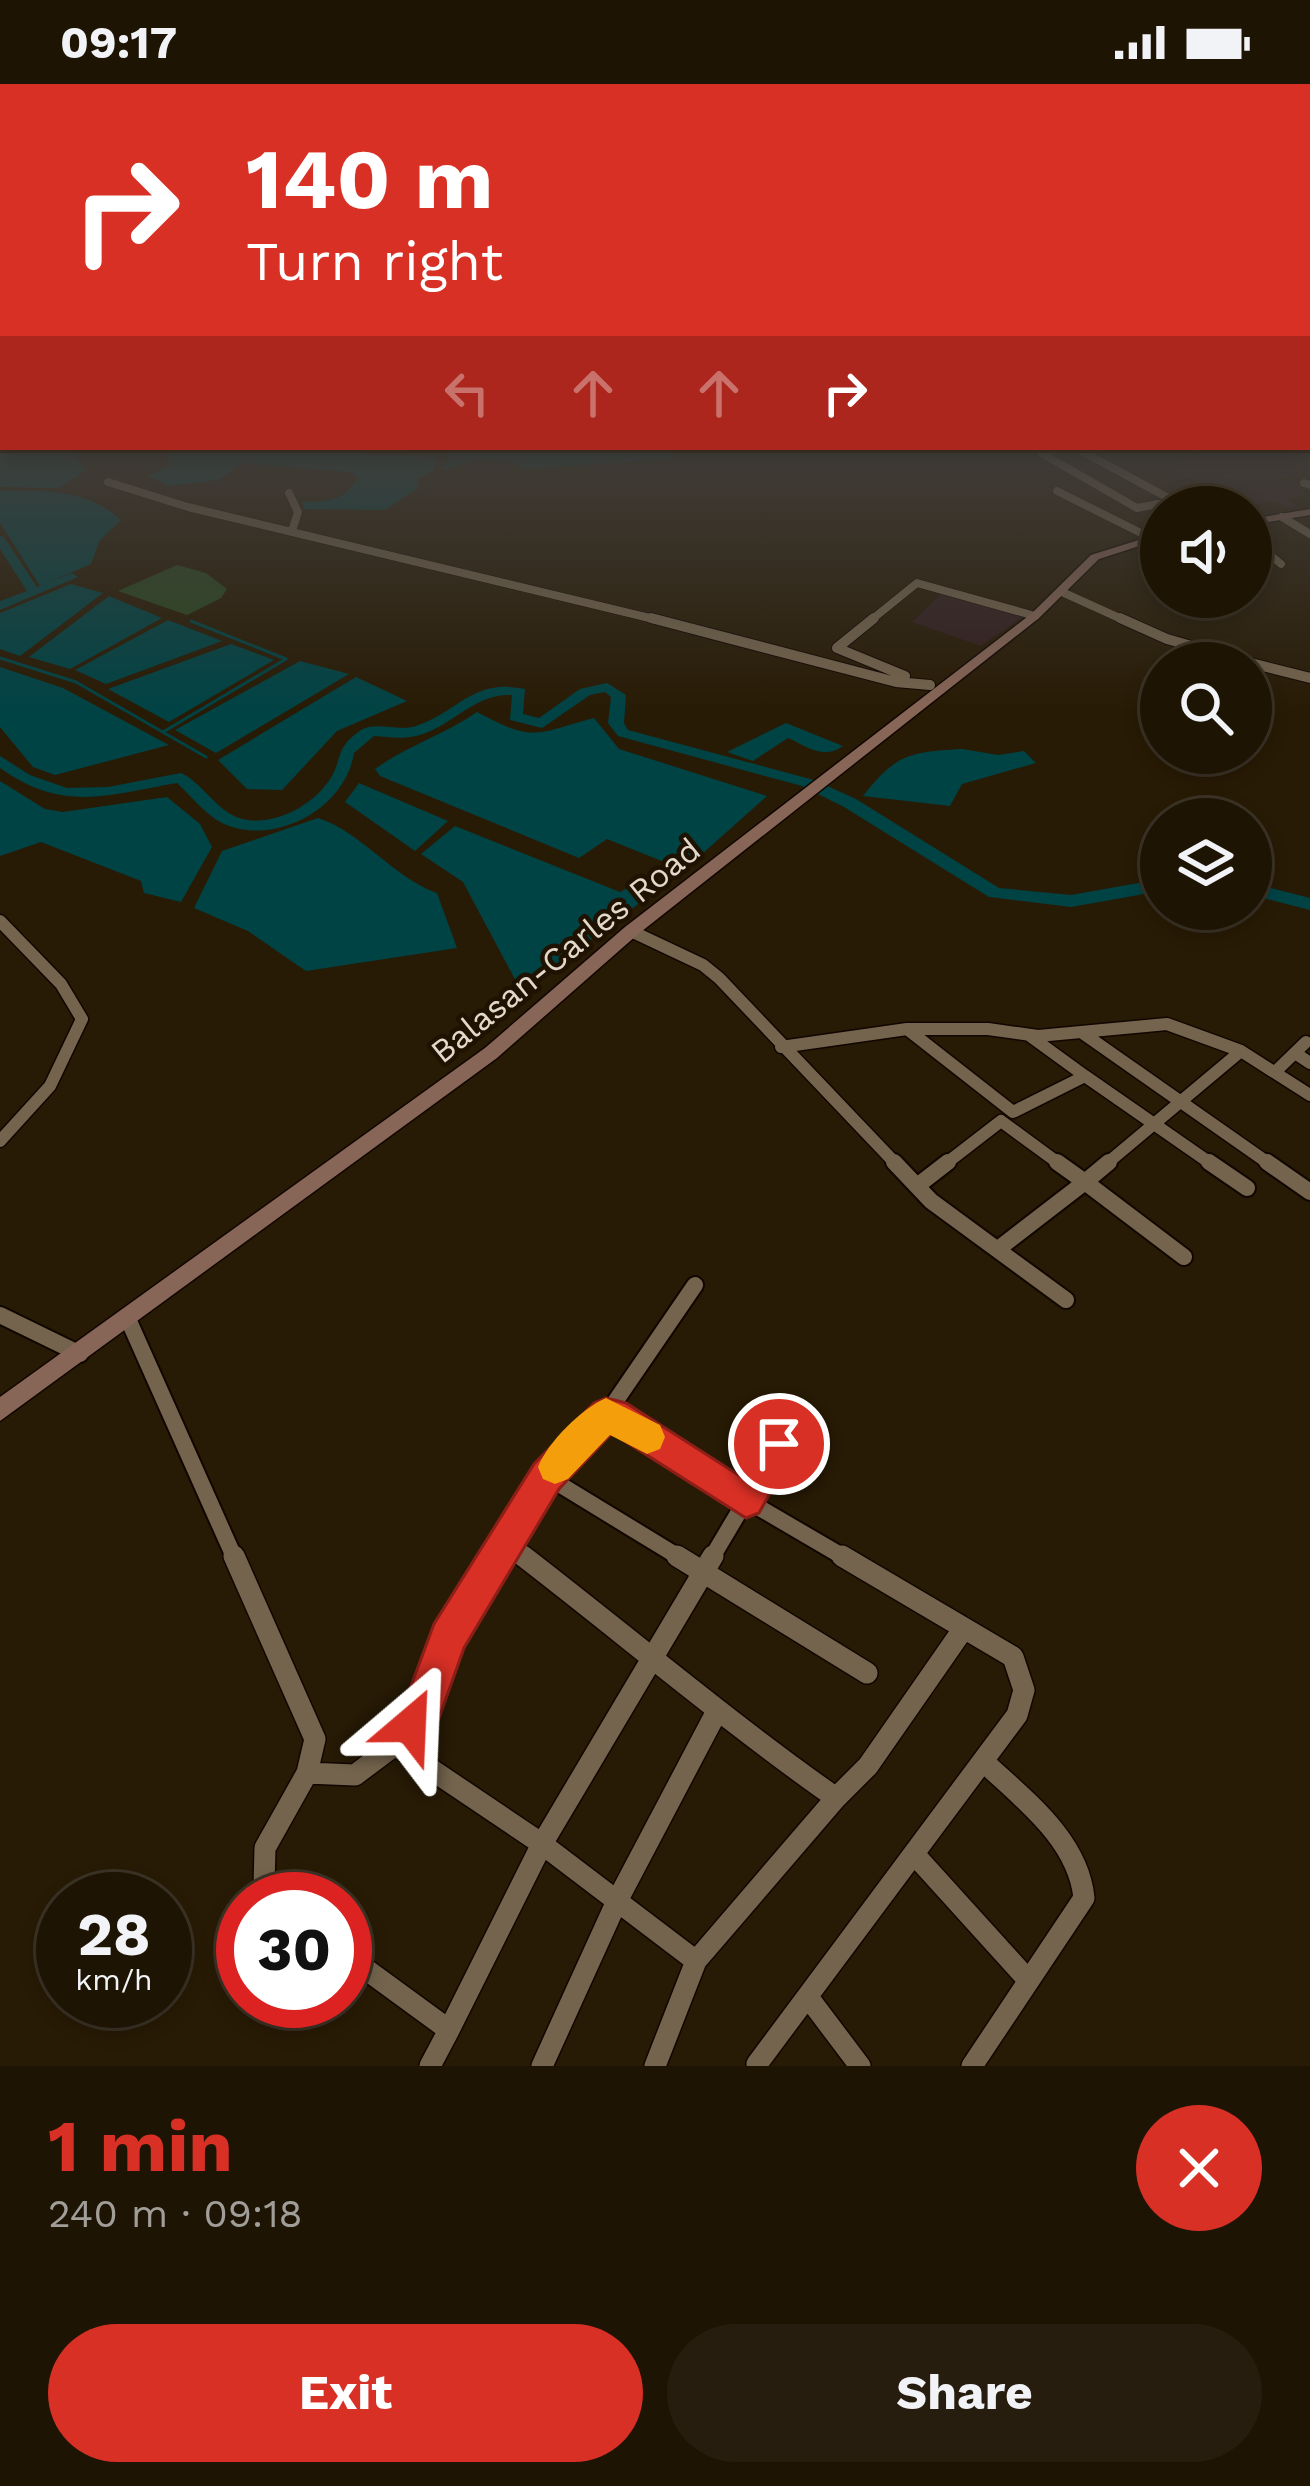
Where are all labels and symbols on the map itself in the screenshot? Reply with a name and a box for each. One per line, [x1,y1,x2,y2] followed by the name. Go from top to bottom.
[423,830,708,1071] street label: Balasan-Carles Road
[728,1393,830,1495] pin
[347,1662,473,1788] position arrow
[216,1872,372,2028] speed limit sign: 30

